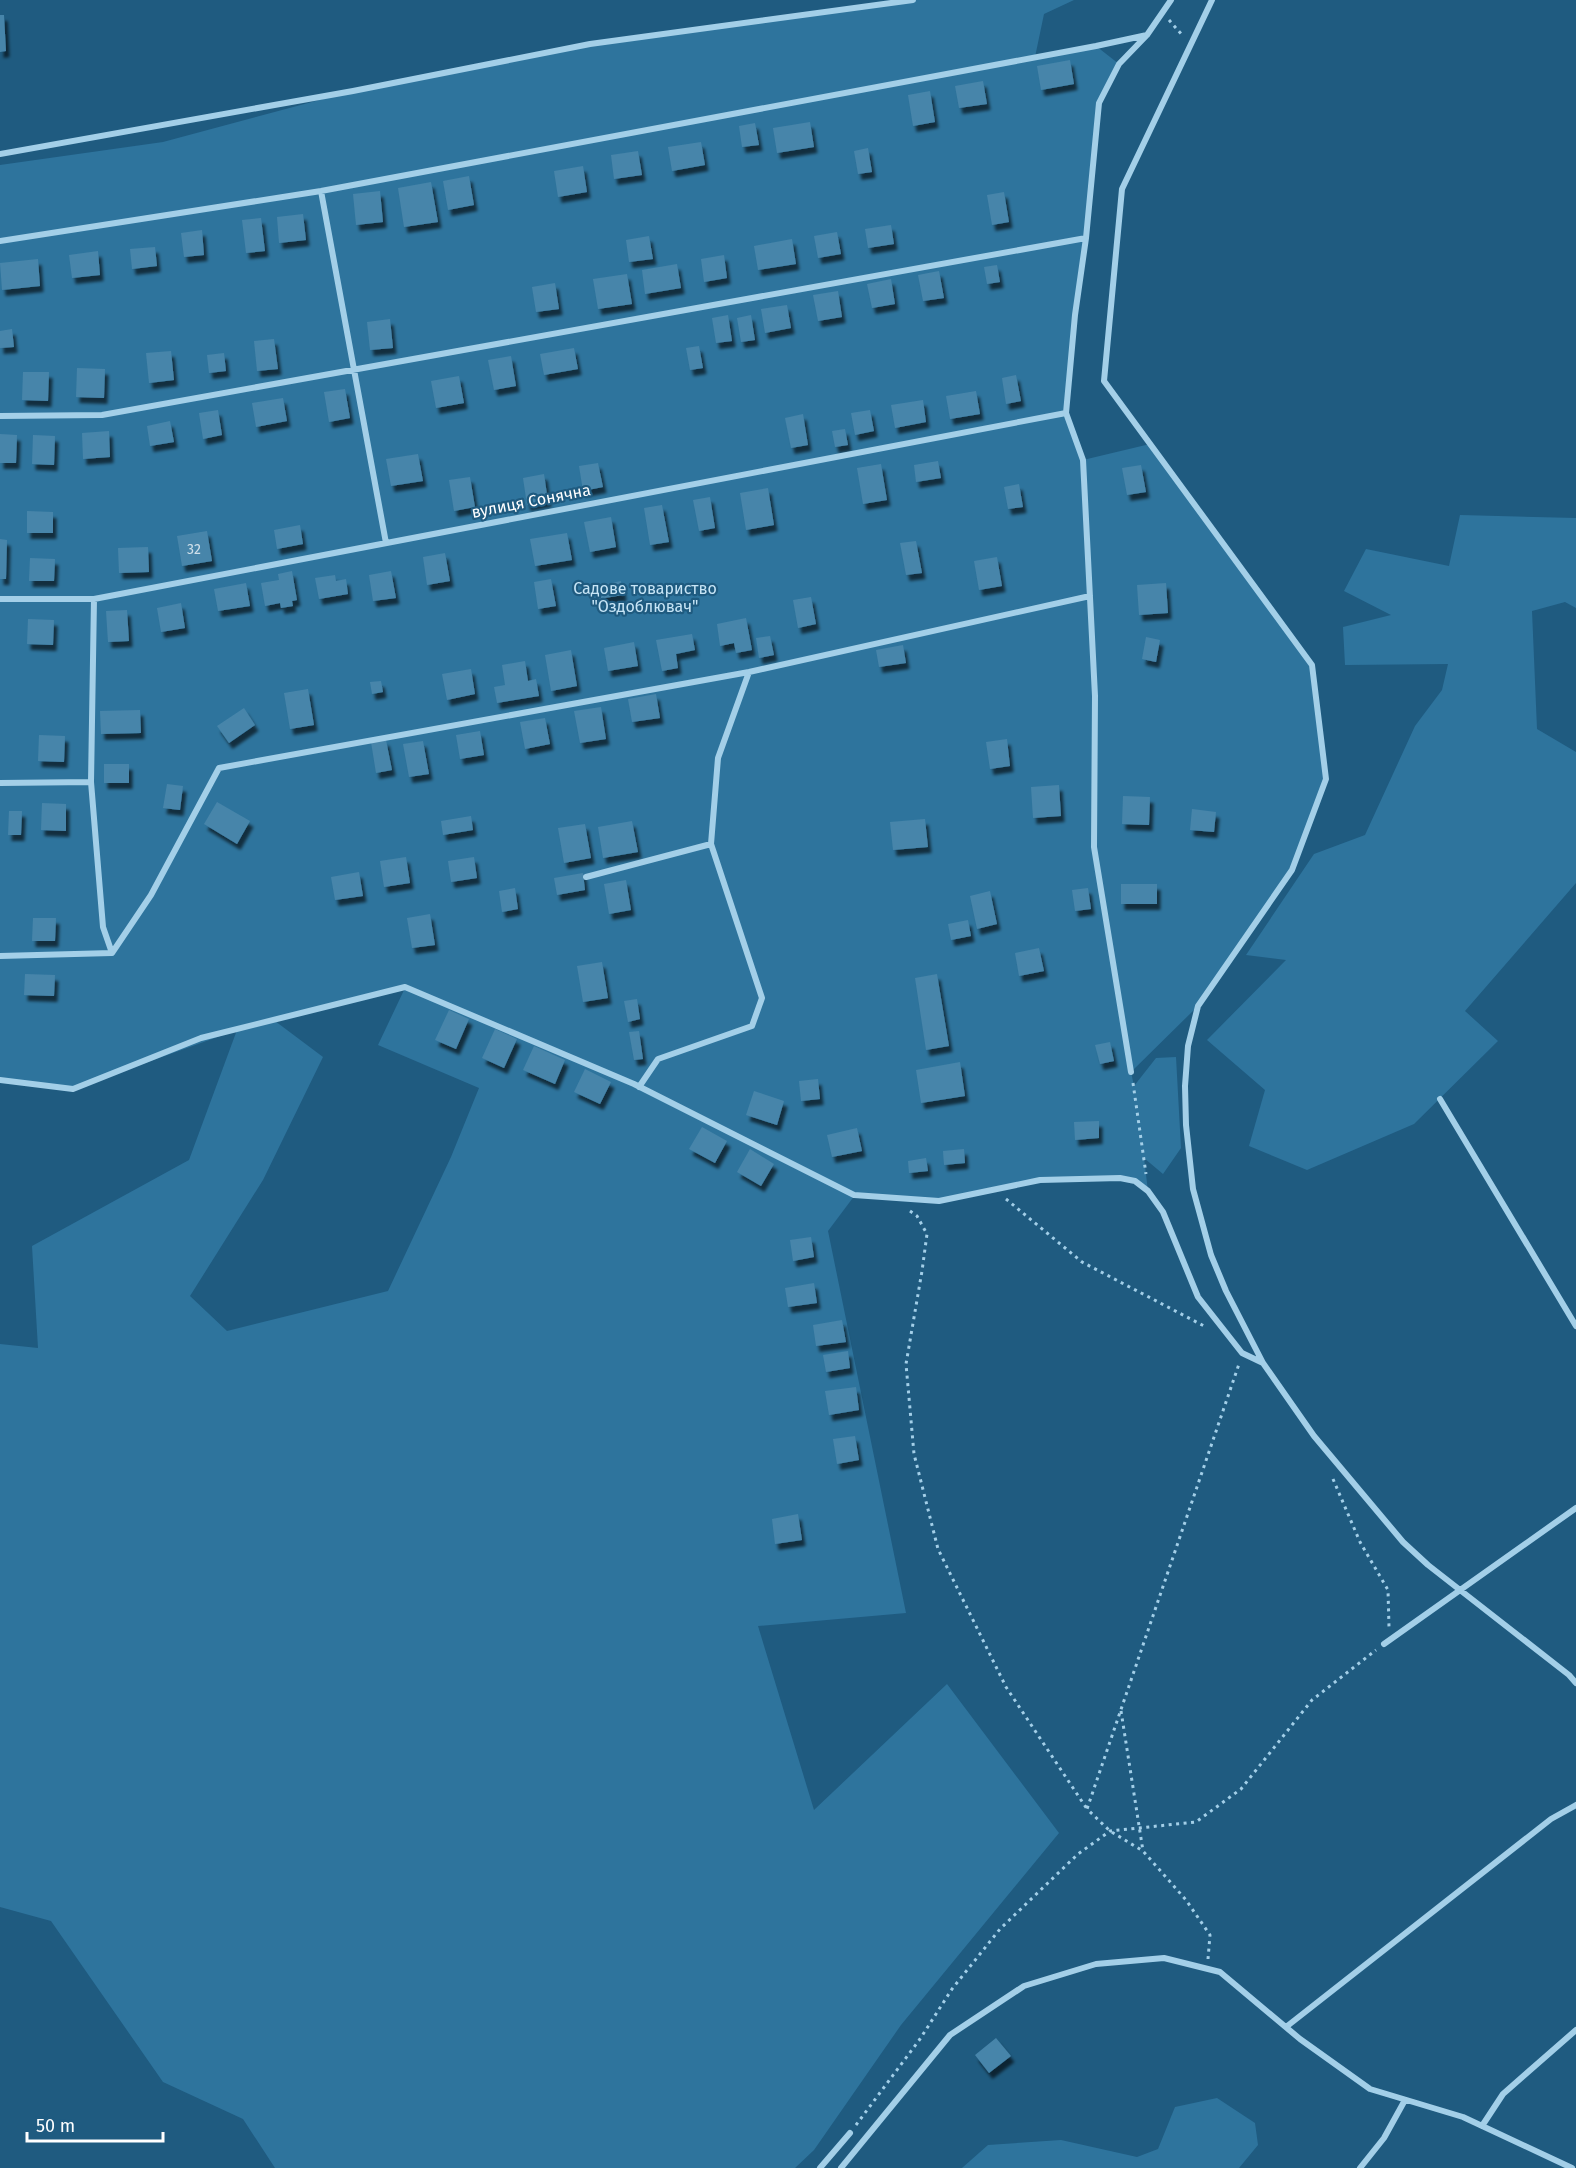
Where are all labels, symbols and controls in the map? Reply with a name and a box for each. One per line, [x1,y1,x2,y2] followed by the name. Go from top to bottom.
[470,480,592,522] street label: вулиця Сонячна
[187,541,201,558] house number: 32
[573,579,717,616] park label: Садове товариство "Оздоблювач"
[27,2105,164,2143] scale bar
[36,2115,75,2137] text: 50 m

